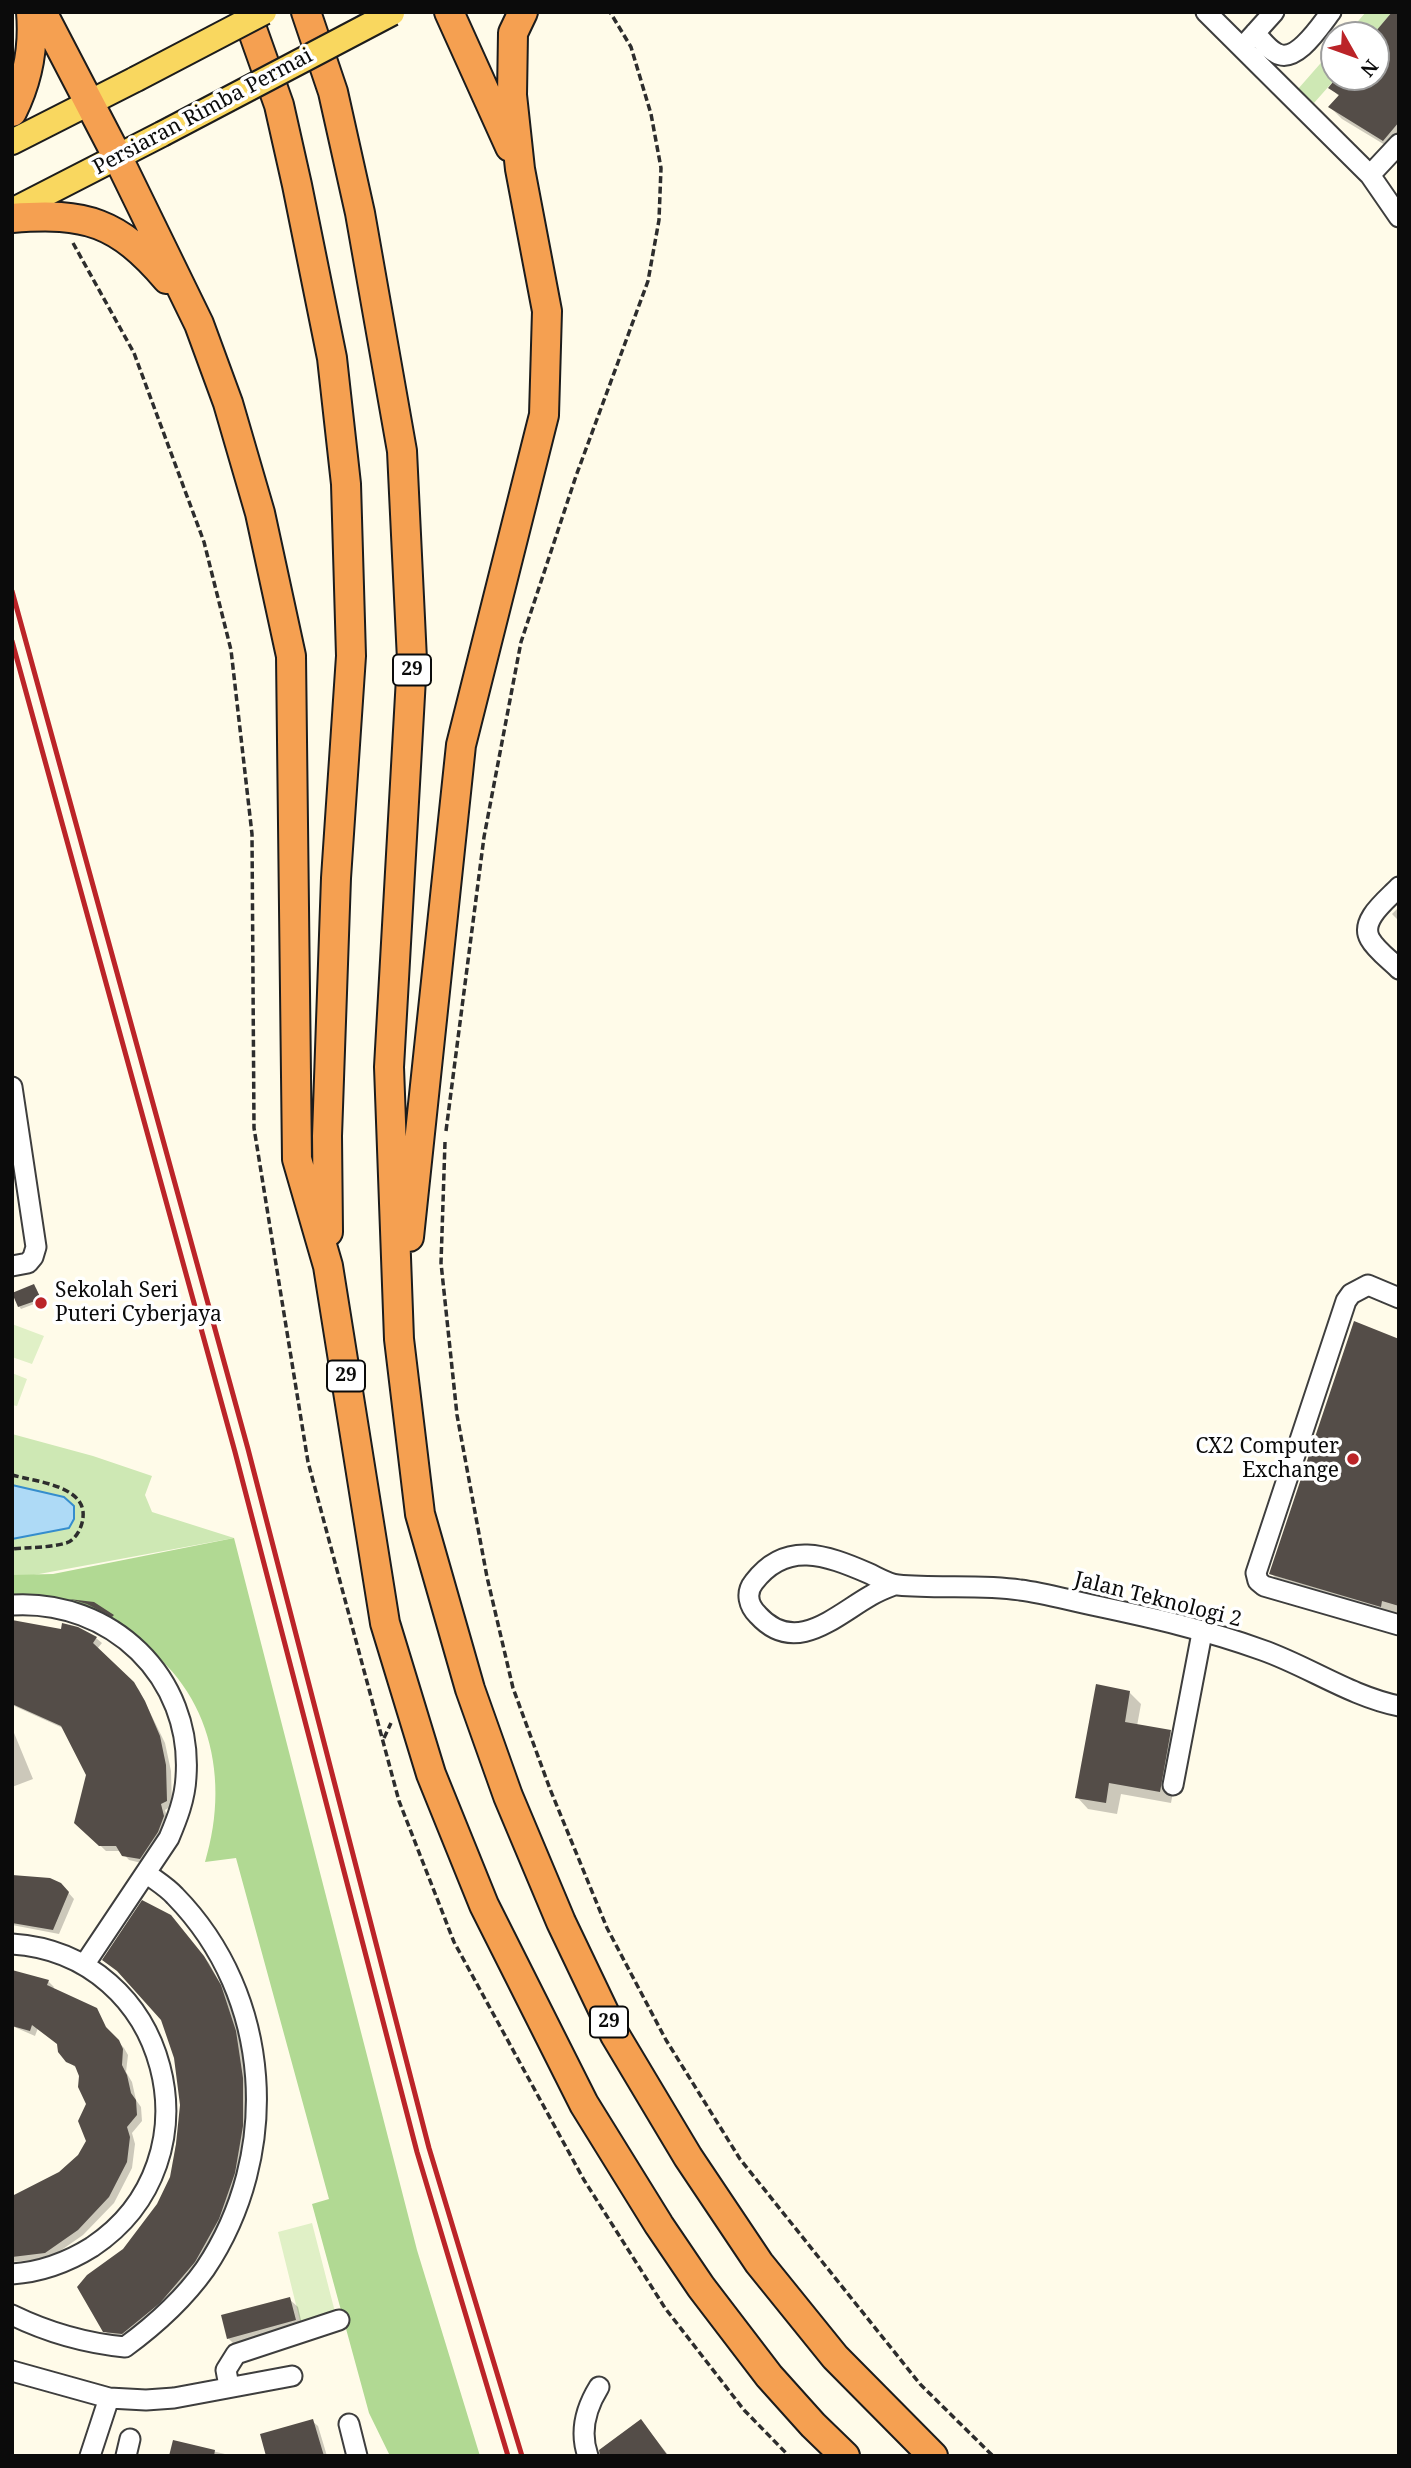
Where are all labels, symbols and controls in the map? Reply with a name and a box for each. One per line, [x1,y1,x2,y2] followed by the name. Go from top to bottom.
[1320,21,1390,91] north arrow
[89,43,317,181] street label: Persiaran Rimba Permai
[1355,54,1384,82] text: N
[393,654,431,685] road number: 29
[55,1278,222,1328] place label: Sekolah Seri Puteri Cyberjaya
[33,1295,49,1311] marker: Sekolah Seri Puteri Cyberjaya
[327,1360,365,1392] road number: 29
[1195,1434,1339,1484] place label: CX2 Computer Exchange
[1345,1451,1361,1467] marker: CX2 Computer Exchange
[1072,1567,1244,1633] street label: Jalan Teknologi 2
[590,2006,628,2038] road number: 29

